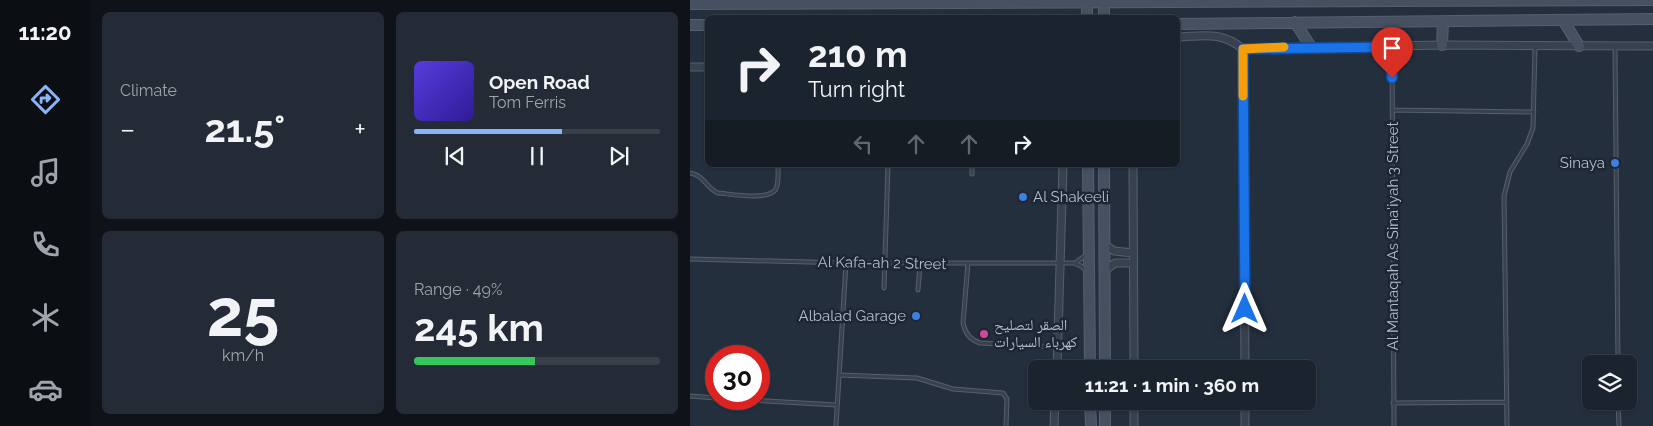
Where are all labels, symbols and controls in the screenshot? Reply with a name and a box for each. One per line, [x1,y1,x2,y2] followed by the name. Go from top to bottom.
[18,19,72,45] text: 11:20
[1371,27,1413,78] pin
[808,34,908,75] text: 210 m
[1378,34,1406,62] icon: arrive
[725,35,790,100] icon: right
[489,71,590,93] text: Open Road
[808,76,905,102] text: Turn right
[120,81,177,100] text: Climate
[28,82,63,117] icon: directions
[489,93,566,112] text: Tom Ferris
[204,106,285,151] text: 21.5°
[120,113,135,146] text: −
[354,113,366,146] text: +
[1384,121,1402,351] street label: Al Mantaqah As Sina'iyah 3 Street
[849,130,877,158] icon: left
[902,130,930,158] icon: ahead
[955,130,983,158] icon: ahead
[1008,130,1036,158] icon: right
[441,142,469,170] icon: previous
[523,142,551,170] icon: pause
[605,142,633,170] icon: next
[1560,154,1605,172] place label: Sinaya
[28,155,63,190] icon: music
[1609,157,1621,169] marker: Sinaya
[1033,188,1109,206] place label: Al Shakeeli
[1017,191,1029,203] marker: Al Shakeeli
[28,227,63,262] icon: phone
[817,253,947,273] street label: Al Kafa-ah 2 Street
[207,275,279,351] text: 25
[414,280,502,299] text: Range · 49%
[1218,282,1270,334] position arrow
[28,300,63,335] icon: climate
[414,305,544,350] text: 245 km
[799,307,906,325] place label: Albalad Garage
[910,310,922,322] marker: Albalad Garage
[994,316,1077,351] place label: الصقر لتصليح كهرباء السيارات
[978,328,990,340] marker: الصقر لتصليح كهرباء السيارات
[705,345,770,410] speed limit sign: 30
[222,346,264,365] text: km/h
[1582,355,1637,410] map controls
[1582,355,1637,410] button: layers
[28,372,63,407] icon: car
[1085,374,1259,396] text: 11:21 · 1 min · 360 m

